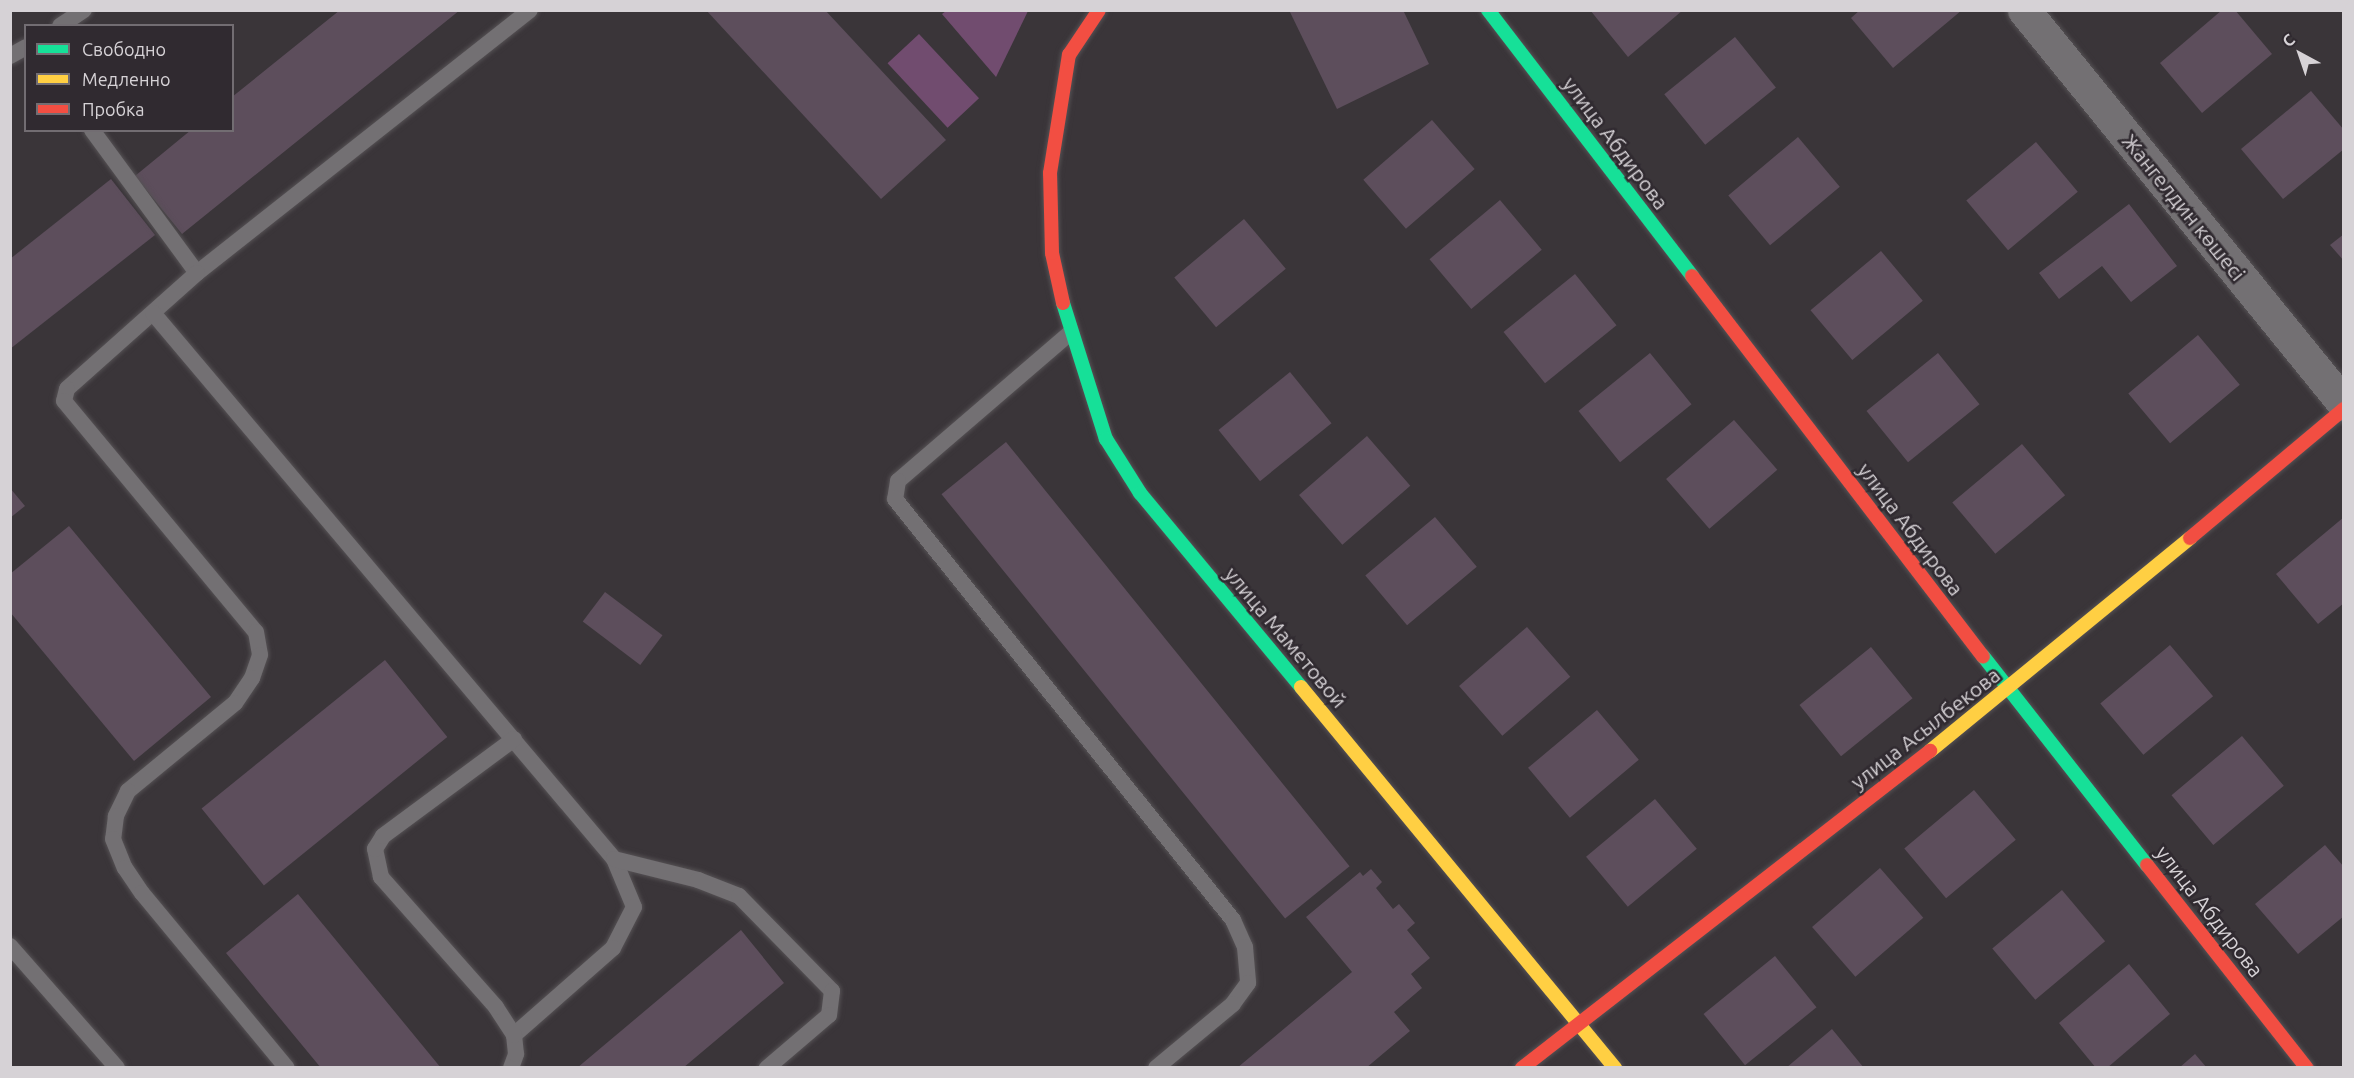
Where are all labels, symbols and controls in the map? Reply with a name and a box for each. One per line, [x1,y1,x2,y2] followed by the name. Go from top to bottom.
[24,24,234,132] legend
[2270,24,2330,84] north arrow
[2279,30,2298,50] text: С
[82,39,166,59] text: Свободно
[82,69,171,89] text: Медленно
[1558,72,1674,214] street label: улица Абдирова
[82,99,145,119] text: Пробка
[2117,129,2251,285] street label: Жангелдин көшесі
[1853,458,1969,600] street label: улица Абдирова
[1220,561,1352,713] street label: улица Маметовой
[1845,662,2005,794] street label: улица Асылбекова
[2151,840,2269,982] street label: улица Абдирова

